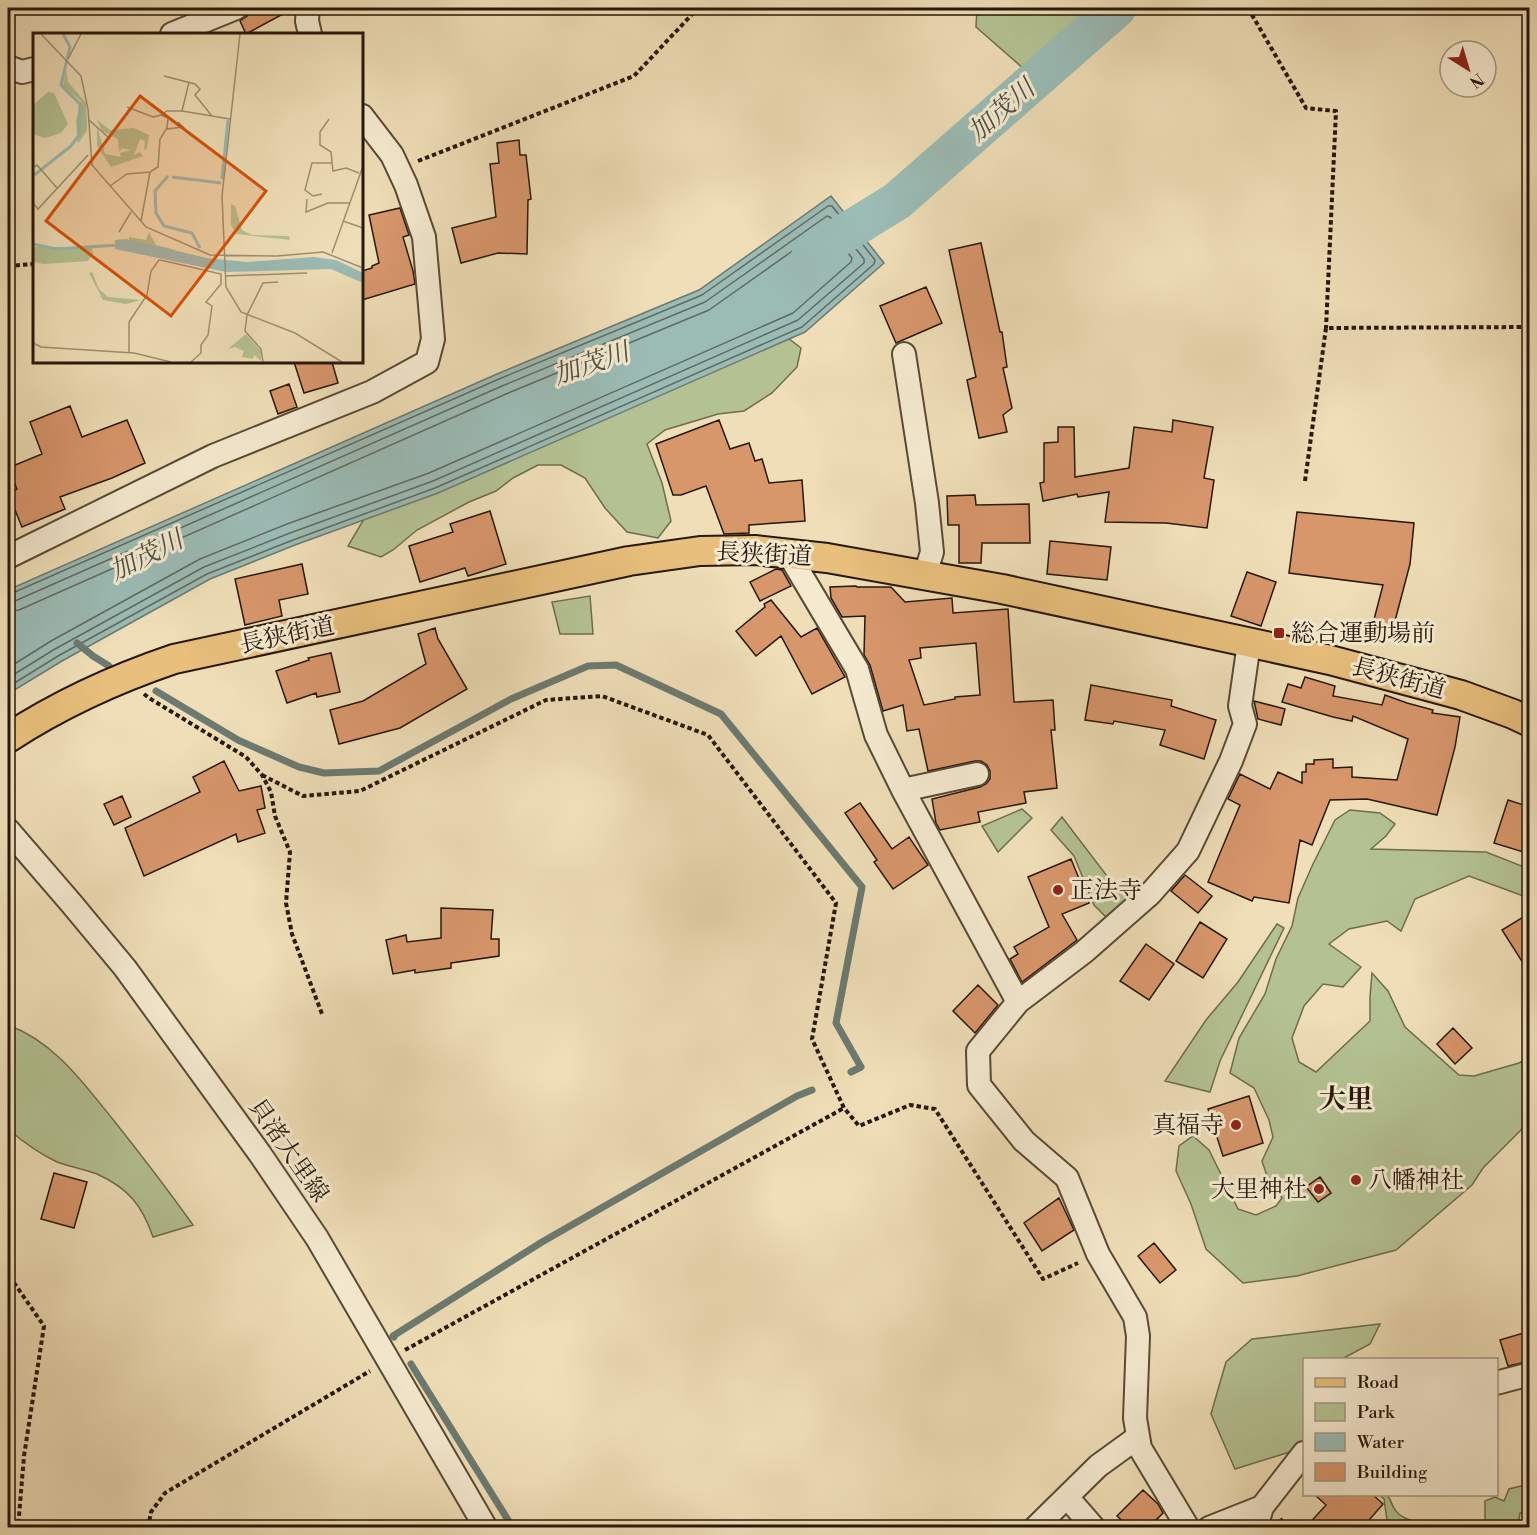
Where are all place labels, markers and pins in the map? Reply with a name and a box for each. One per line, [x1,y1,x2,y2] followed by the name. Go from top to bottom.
[1291,619,1435,649] place label: 総合運動場前
[1272,626,1286,640] marker: 総合運動場前
[1070,876,1142,906] place label: 正法寺
[1051,883,1065,897] marker: 正法寺
[1152,1111,1224,1141] place label: 真福寺
[1229,1118,1243,1132] marker: 真福寺
[1368,1166,1464,1196] place label: 八幡神社
[1349,1173,1363,1187] marker: 八幡神社
[1211,1175,1307,1205] place label: 大里神社
[1312,1182,1326,1196] marker: 大里神社

